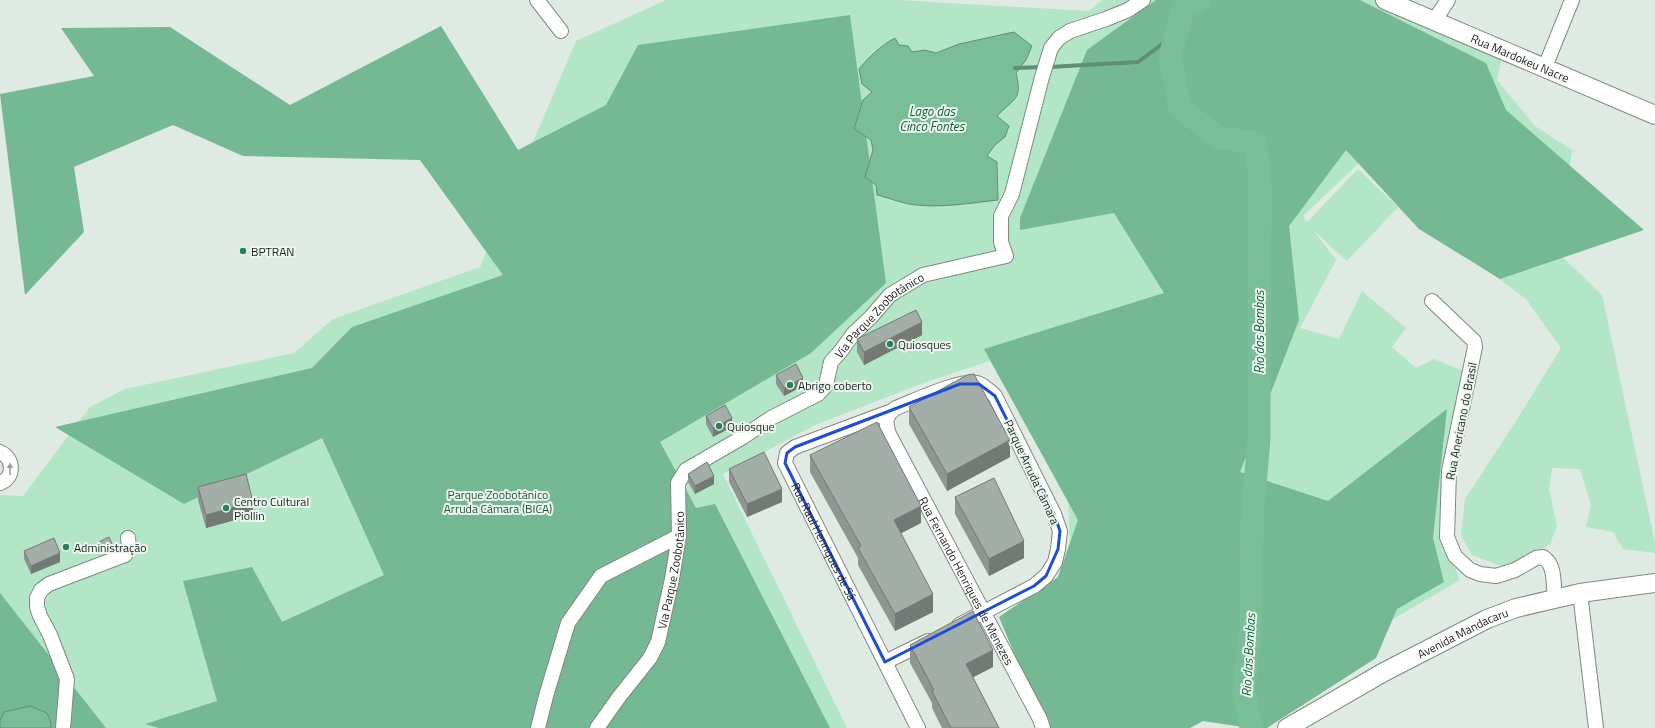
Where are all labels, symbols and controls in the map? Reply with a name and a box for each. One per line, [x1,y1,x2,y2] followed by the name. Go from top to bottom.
[1468,28,1572,87] street label: Rua Mardokeu Nacre
[900,101,966,136] water label: Lago das Cinco Fontes
[251,242,294,261] place label: BPTRAN
[238,246,248,256] marker: BPTRAN
[829,267,927,362] street label: Via Parque Zoobotânico
[1249,289,1269,374] water label: Rio das Bombas
[898,335,952,354] place label: Quiosques
[885,339,895,349] marker: Quiosques
[1440,361,1482,481] street label: Rua Anericano do Brasil
[798,376,872,395] place label: Abrigo coberto
[785,380,795,390] marker: Abrigo coberto
[999,416,1065,528] street label: Parque Arruda Câmara
[727,417,775,436] place label: Quiosque
[714,421,724,431] marker: Quiosque
[7,462,13,475] one-way arrow
[787,479,862,603] street label: Rua Raul Henriques de Sá
[444,485,552,518] park label: Parque Zoobotânico Arruda Câmara (BICA)
[234,492,309,525] place label: Centro Cultural Piollin
[914,493,1019,669] street label: Rua Fernando Henriques de Menezes
[221,503,231,513] marker: Centro Cultural Piollin
[652,511,689,631] street label: Via Parque Zoobotânico
[74,538,147,557] place label: Administração
[61,542,71,552] marker: Administração
[1414,602,1511,663] street label: Avenida Mandacaru
[1236,611,1260,697] water label: Rio das Bombas

